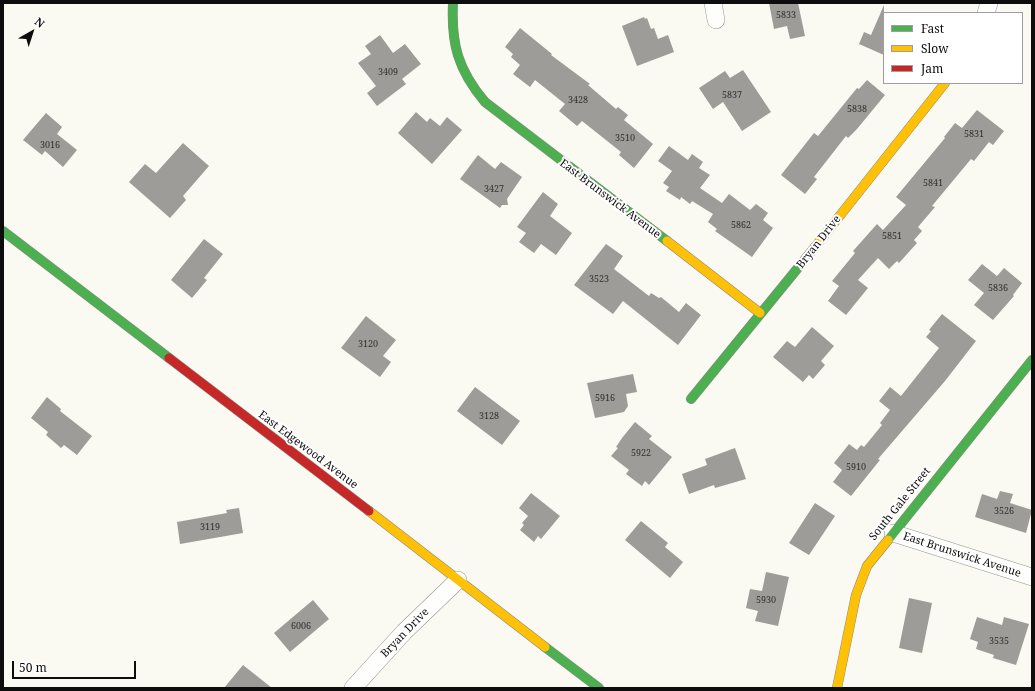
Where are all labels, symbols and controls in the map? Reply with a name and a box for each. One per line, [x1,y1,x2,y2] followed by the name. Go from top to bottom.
[776,10,796,20] house number: 5833
[12,12,52,52] north arrow
[883,12,1023,84] legend
[32,14,48,31] text: N
[921,20,944,37] text: Fast
[921,40,949,57] text: Slow
[921,60,943,77] text: Jam
[378,67,398,77] house number: 3409
[722,90,742,100] house number: 5837
[568,95,588,105] house number: 3428
[847,104,867,114] house number: 5838
[964,129,984,139] house number: 5831
[615,133,635,143] house number: 3510
[40,140,60,150] house number: 3016
[557,157,663,241] street label: East Brunswick Avenue
[923,178,943,188] house number: 5841
[484,184,504,194] house number: 3427
[794,213,844,271] street label: Bryan Drive
[731,220,751,230] house number: 5862
[882,231,902,241] house number: 5851
[589,274,609,284] house number: 3523
[988,283,1008,293] house number: 5836
[358,339,378,349] house number: 3120
[595,393,615,403] house number: 5916
[256,408,360,492] street label: East Edgewood Avenue
[479,411,499,421] house number: 3128
[631,448,651,458] house number: 5922
[846,462,866,472] house number: 5910
[867,465,933,543] street label: South Gale Street
[994,506,1014,516] house number: 3526
[200,522,220,532] house number: 3119
[901,530,1023,580] street label: East Brunswick Avenue
[756,595,776,605] house number: 5930
[378,606,432,660] street label: Bryan Drive
[291,621,311,631] house number: 6006
[989,636,1009,646] house number: 3535
[14,653,138,679] scale bar
[19,659,47,676] text: 50 m

